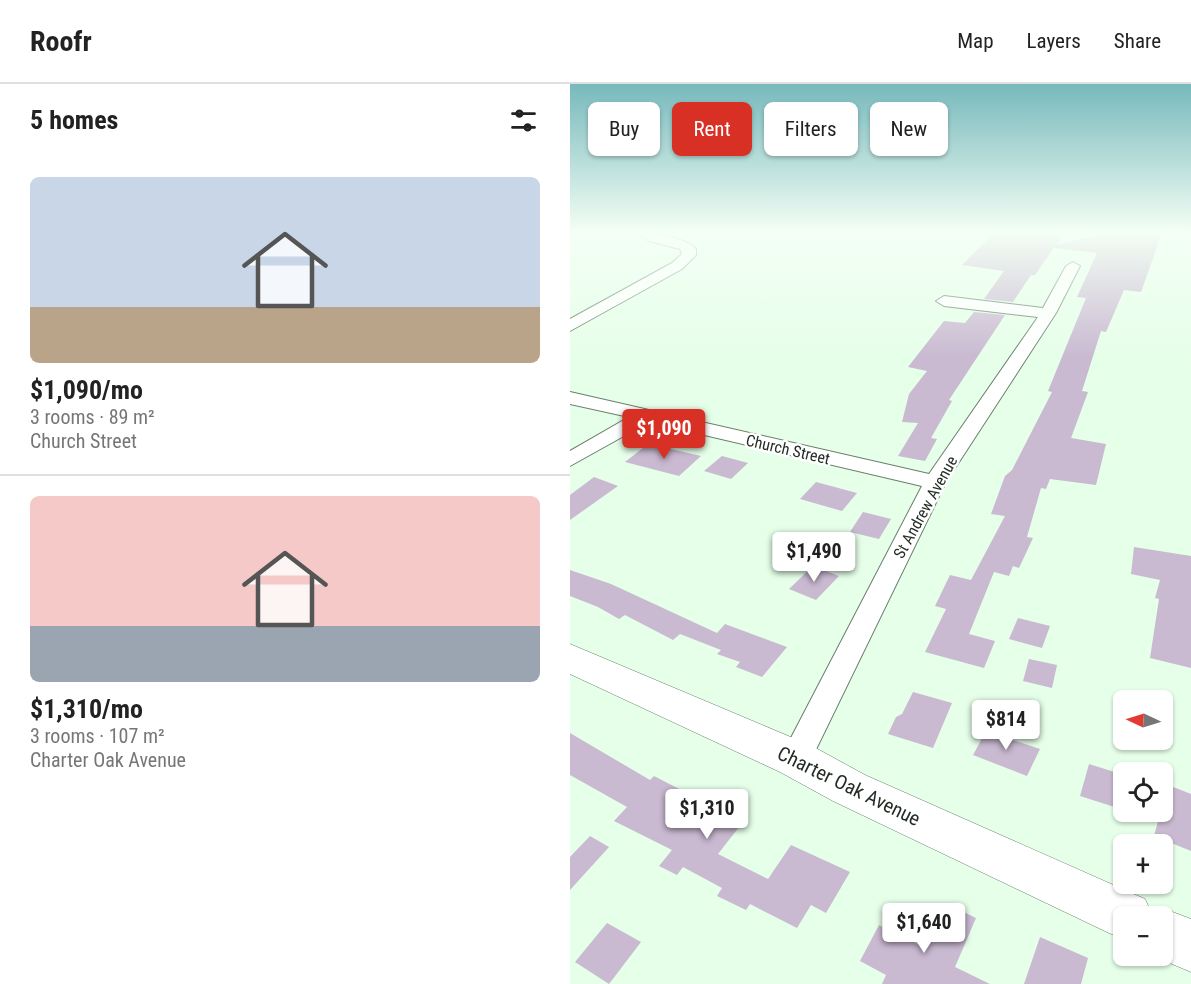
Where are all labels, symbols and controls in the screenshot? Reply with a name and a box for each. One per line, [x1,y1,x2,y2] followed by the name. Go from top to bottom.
[30,25,92,58] text: Roofr
[957,29,994,53] text: Map
[1027,29,1081,53] text: Layers
[1114,29,1161,53] text: Share
[588,102,660,156] chip: Buy
[672,102,752,156] chip: Rent
[764,102,858,156] chip: Filters
[870,102,948,156] chip: New
[507,104,540,137] icon: filters
[30,105,118,135] text: 5 homes
[231,216,339,324] icon: home
[30,375,143,405] text: $1,090/mo
[30,405,155,429] text: 3 rooms · 89 m²
[615,409,713,460] pin: $1,090
[636,416,692,440] text: $1,090
[30,429,137,453] text: Church Street
[744,431,832,468] street label: Church Street
[889,453,961,562] street label: St Andrew Avenue
[765,532,863,583] pin: $1,490
[231,535,339,643] icon: home
[786,539,842,563] text: $1,490
[1113,690,1173,750] north arrow
[1113,690,1173,966] map controls
[30,694,143,724] text: $1,310/mo
[970,700,1042,751] pin: $814
[986,707,1026,731] text: $814
[30,724,165,748] text: 3 rooms · 107 m²
[774,741,924,831] street label: Charter Oak Avenue
[30,748,186,772] text: Charter Oak Avenue
[1113,762,1173,822] button: locate
[658,789,756,840] pin: $1,310
[679,796,735,820] text: $1,310
[1113,834,1173,894] button: +
[875,903,973,954] pin: $1,640
[1113,906,1173,966] button: −
[896,910,952,934] text: $1,640

